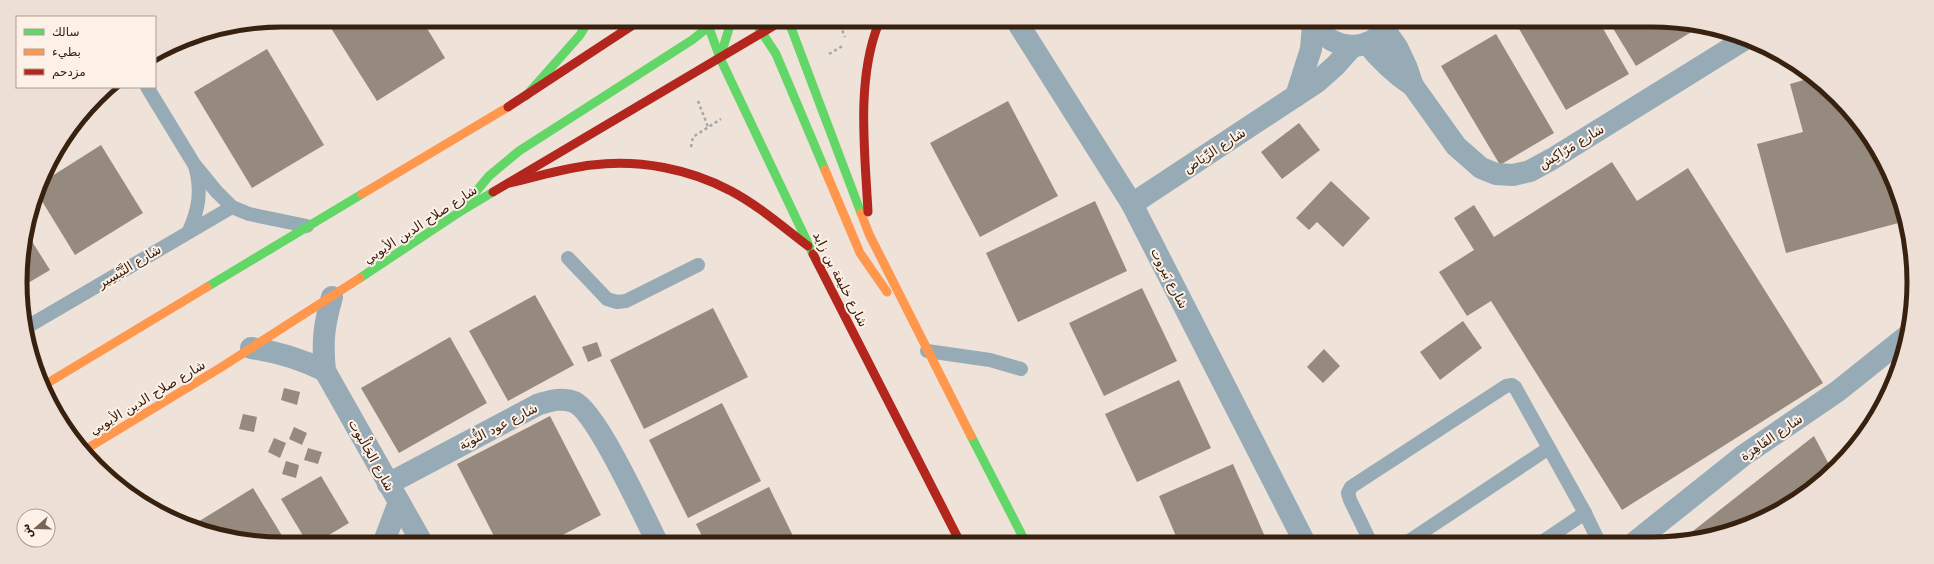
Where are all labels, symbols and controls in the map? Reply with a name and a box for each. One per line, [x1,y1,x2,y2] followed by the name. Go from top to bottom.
[16,16,156,88] legend
[52,25,79,39] text: سالك
[52,45,81,59] text: بطيء
[52,65,86,80] text: مزدحم
[1536,121,1607,173] street label: شارع مَرّاكِش
[1180,125,1249,177] street label: شارع الرِّيَاض
[360,181,480,268] street label: شارع صلاح الدين الأيوبي
[809,229,871,330] street label: شارع خليفة بن زايد
[94,241,164,293] street label: شارع التَّيْسِير
[1147,245,1191,312] street label: شارع بَيروت
[86,356,208,439] street label: شارع صلاح الدين الأيوبي
[455,397,540,454] street label: شارع عود التُّوبَة
[1737,411,1806,465] street label: شارع القَاهِرَة
[345,415,400,494] street label: شارع الجَالْبوت
[16,508,56,548] north arrow
[18,522,36,541] text: ش

